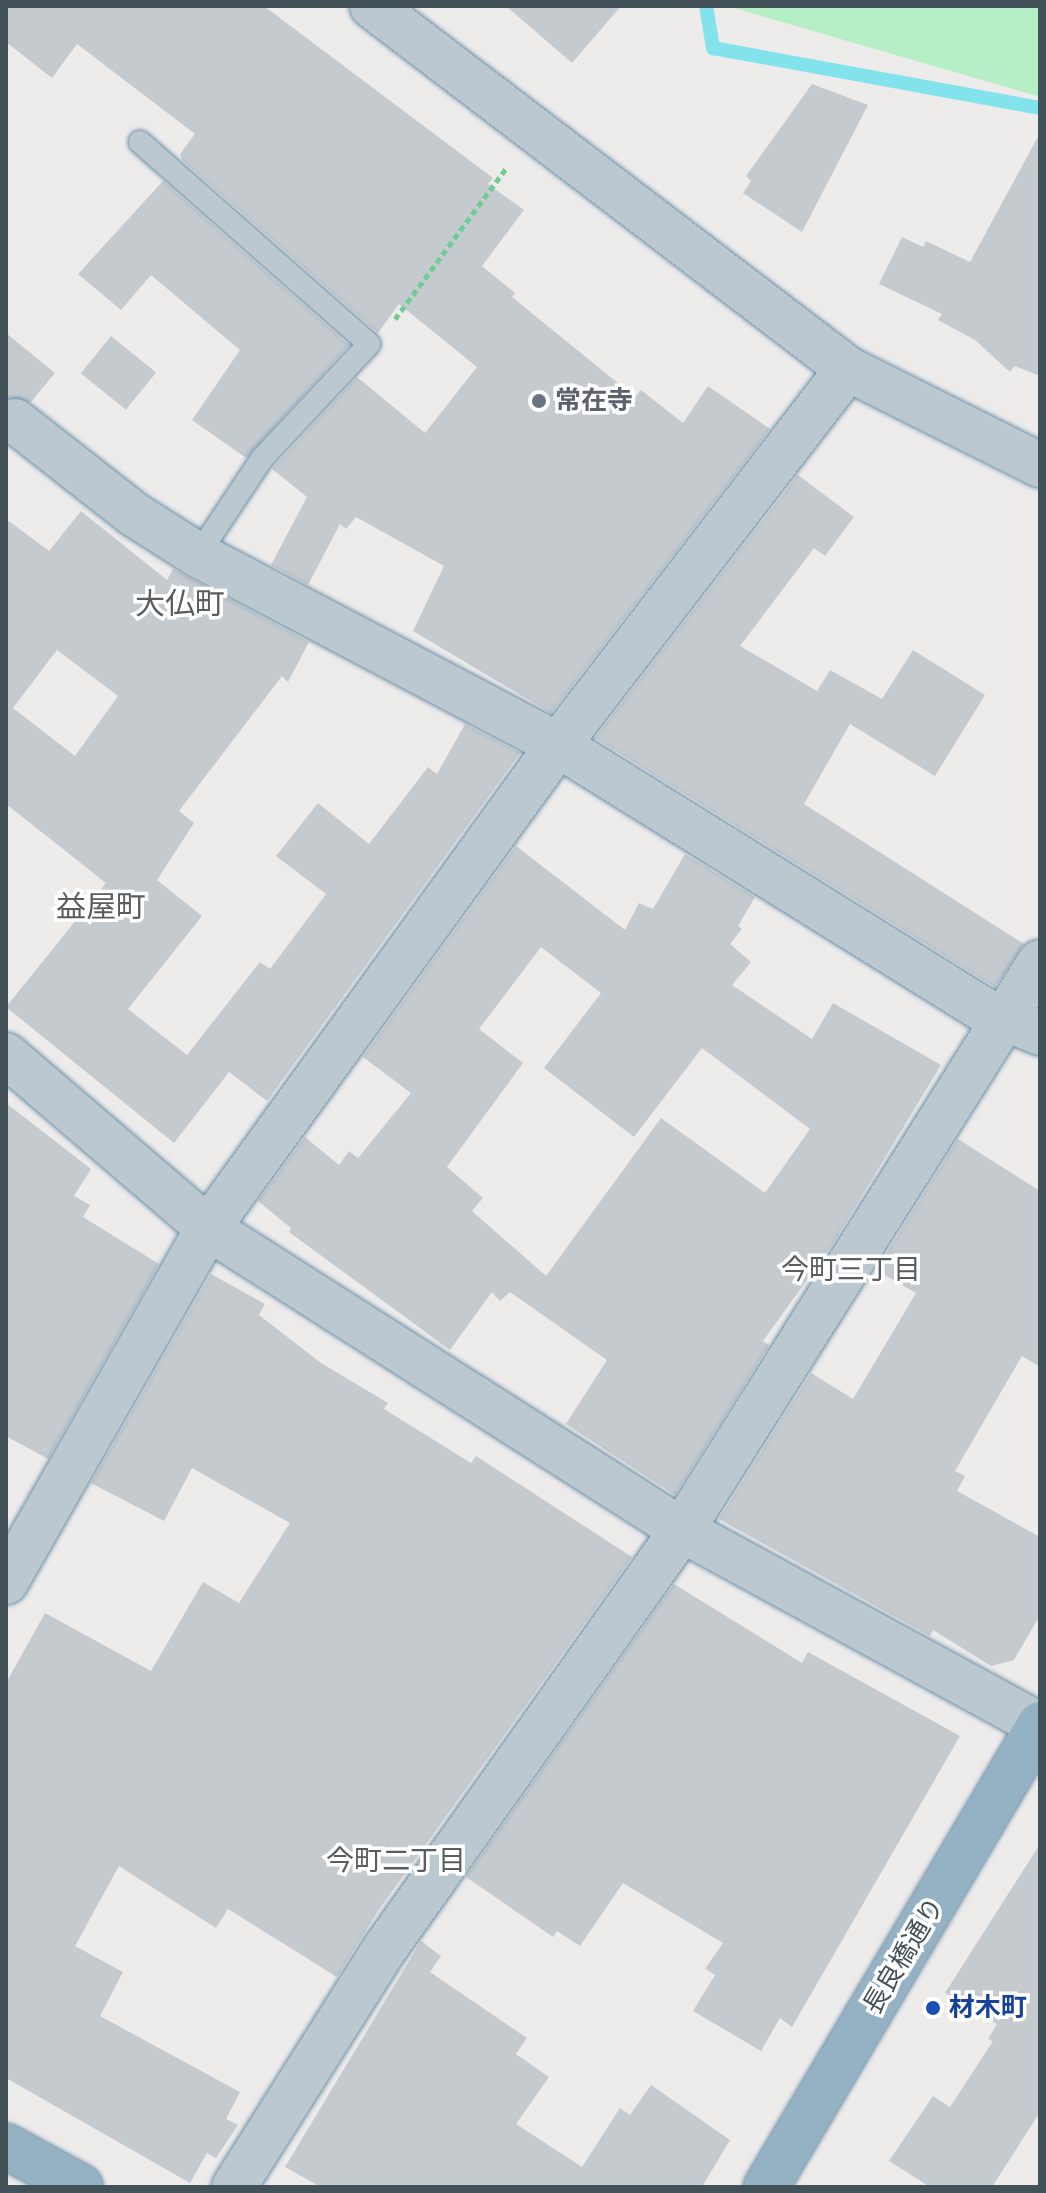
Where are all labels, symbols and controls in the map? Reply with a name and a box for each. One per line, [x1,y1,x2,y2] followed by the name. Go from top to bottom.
[555,385,633,417] place label: 常在寺
[530,392,548,410] marker: 常在寺
[135,586,225,622] district label: 大仏町
[56,889,146,925] district label: 益屋町
[781,1253,921,1287] district label: 今町三丁目
[326,1844,466,1878] district label: 今町二丁目
[857,1892,951,2020] street label: 長良橋通り
[949,1992,1027,2024] place label: 材木町
[924,1999,942,2017] marker: 材木町

